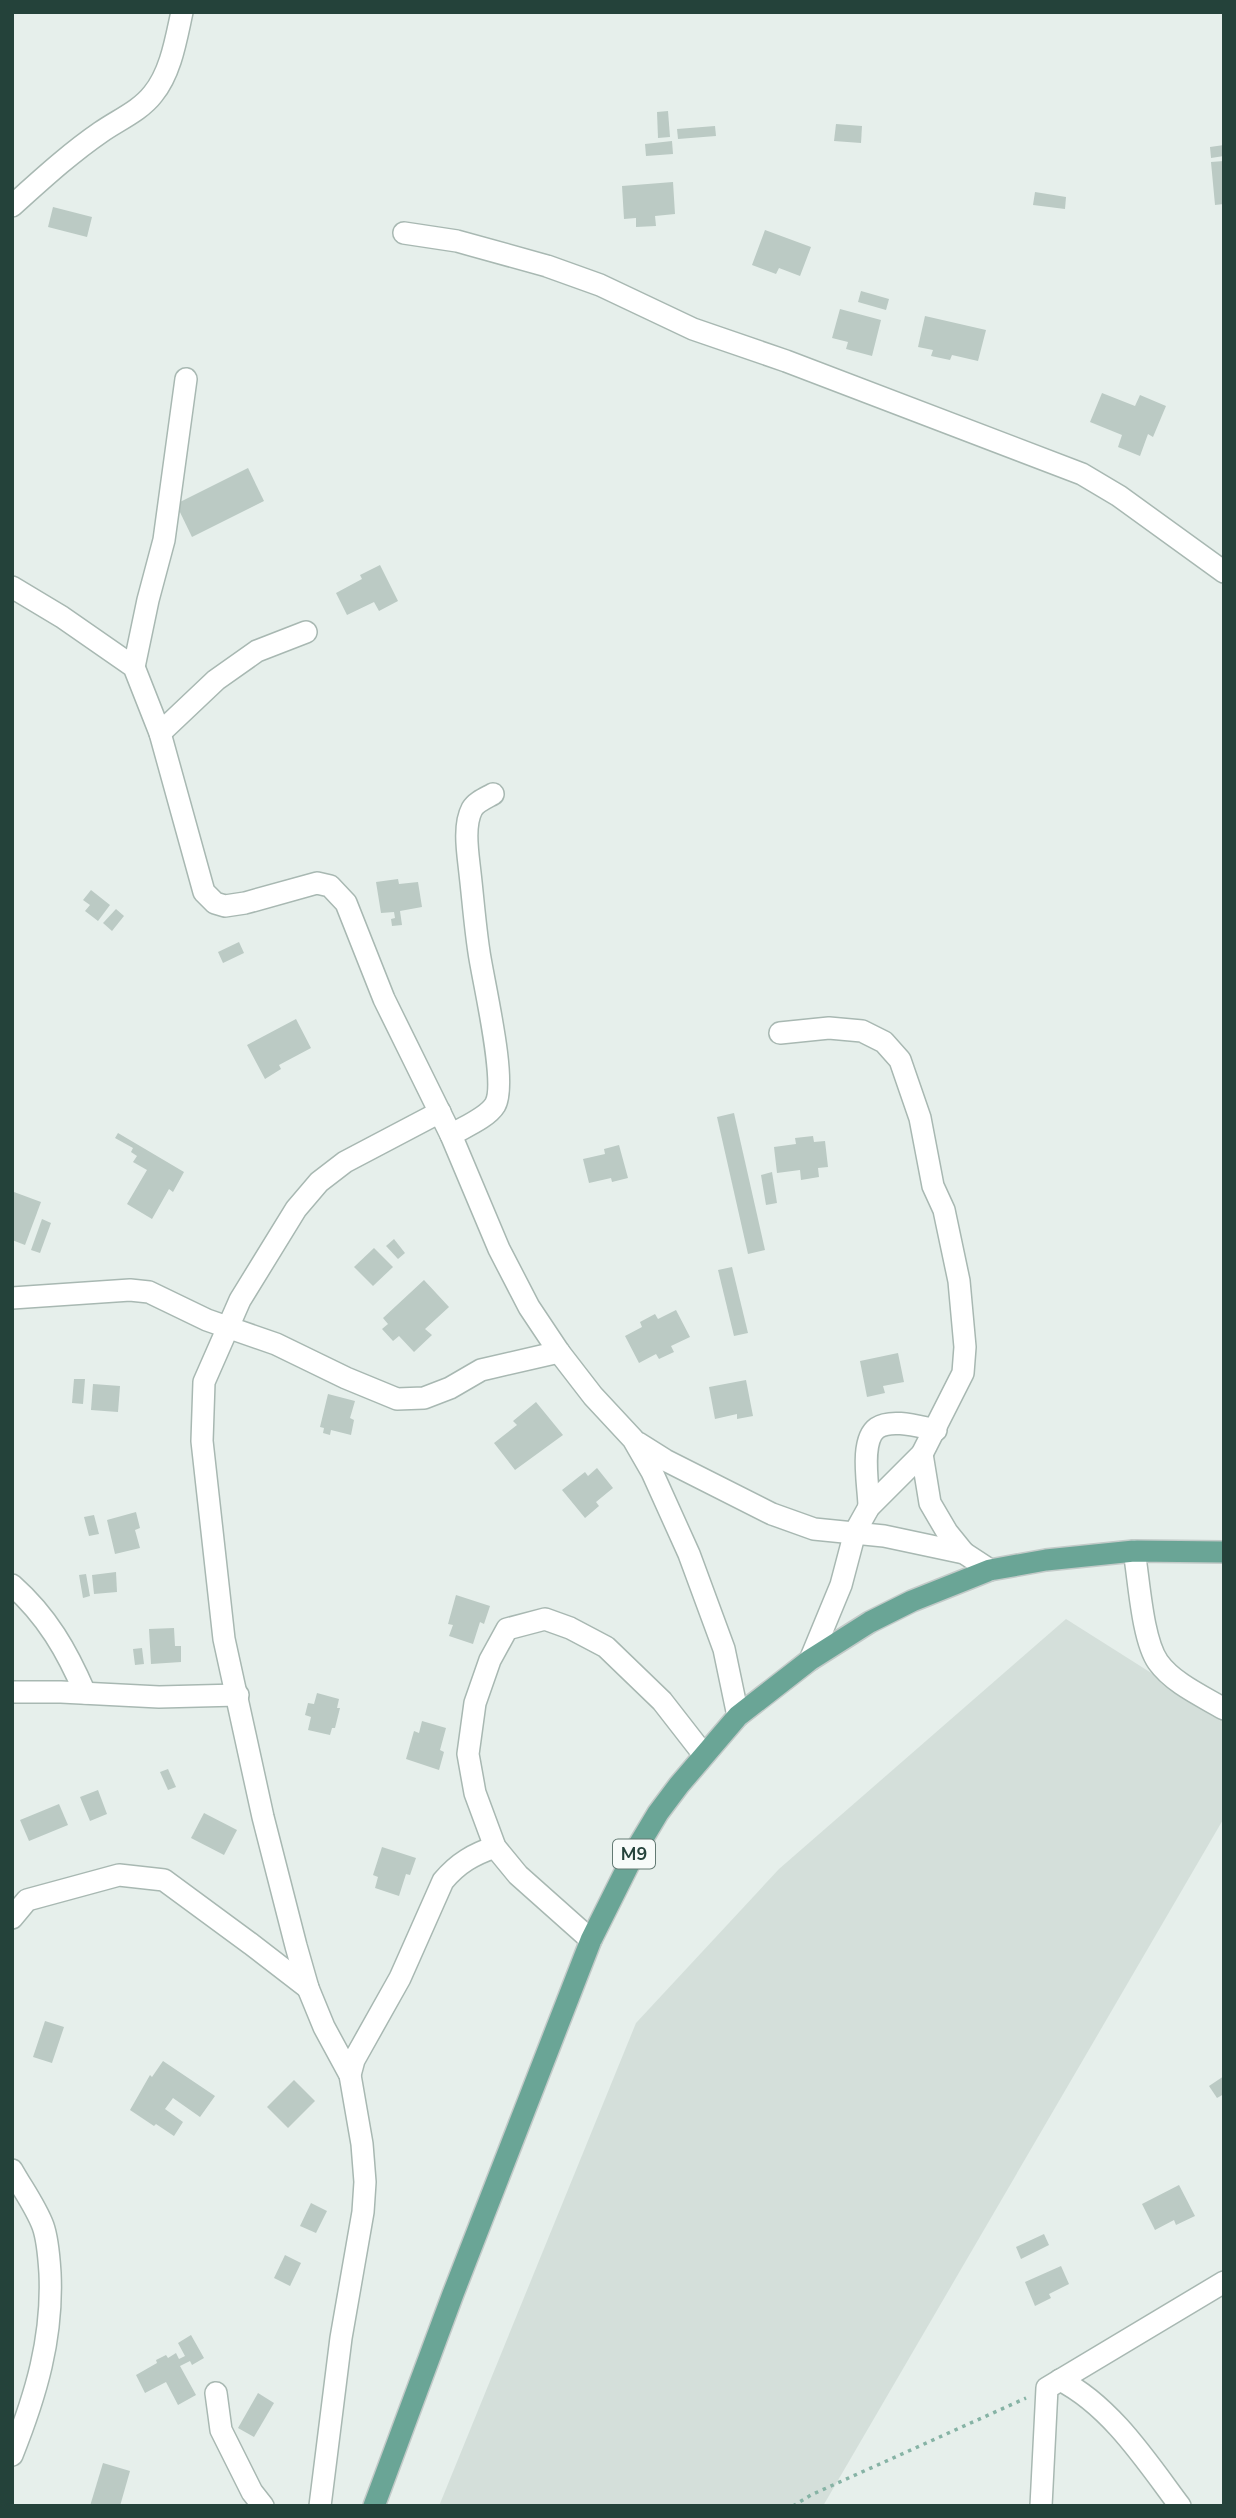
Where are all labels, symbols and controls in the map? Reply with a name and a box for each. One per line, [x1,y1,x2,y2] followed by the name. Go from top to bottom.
[613,1840,655,1868] road number: M9

